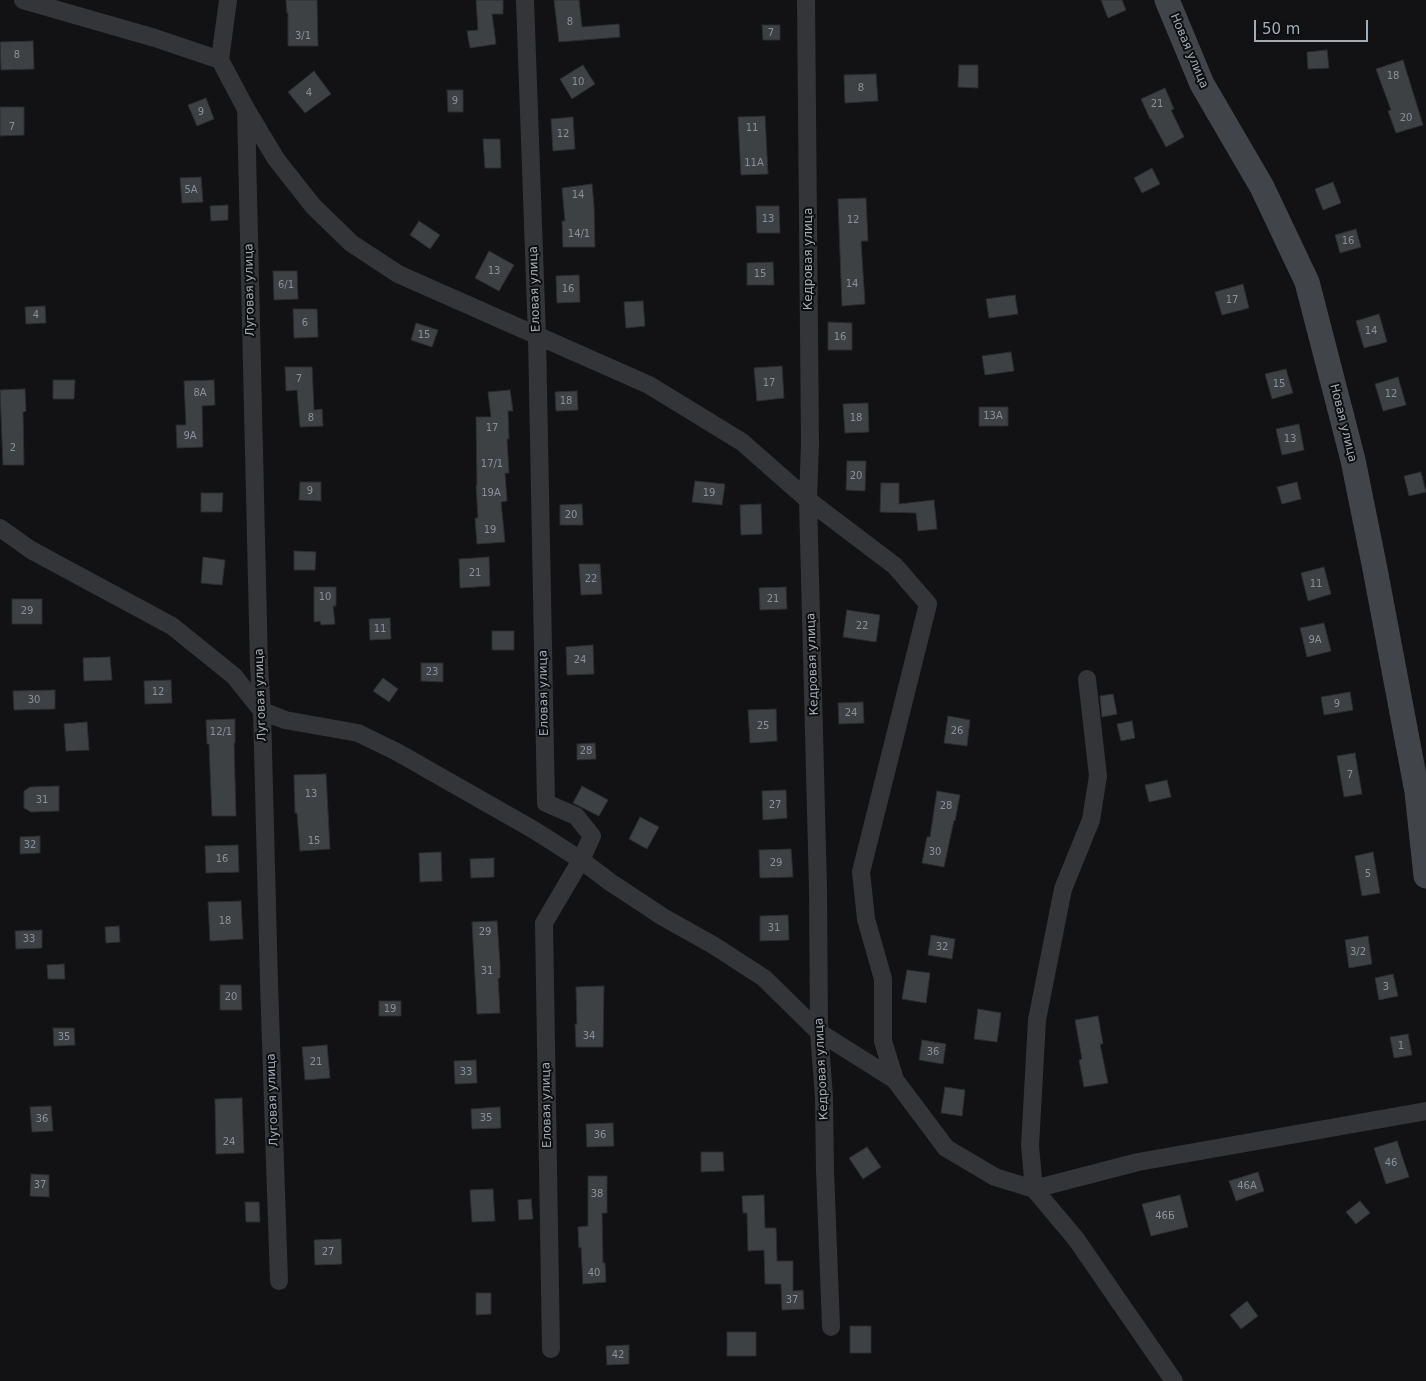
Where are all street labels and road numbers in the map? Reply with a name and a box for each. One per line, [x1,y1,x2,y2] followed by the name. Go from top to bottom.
[1167,11,1211,91] street label: Новая улица
[802,208,816,310] street label: Кедровая улица
[242,243,258,337] street label: Луговая улица
[526,246,544,332] street label: Еловая улица
[1326,382,1360,464] street label: Новая улица
[804,612,822,716] street label: Кедровая улица
[252,648,270,742] street label: Луговая улица
[536,650,552,736] street label: Еловая улица
[812,1017,832,1121] street label: Кедровая улица
[264,1053,282,1147] street label: Луговая улица
[539,1062,555,1148] street label: Еловая улица

